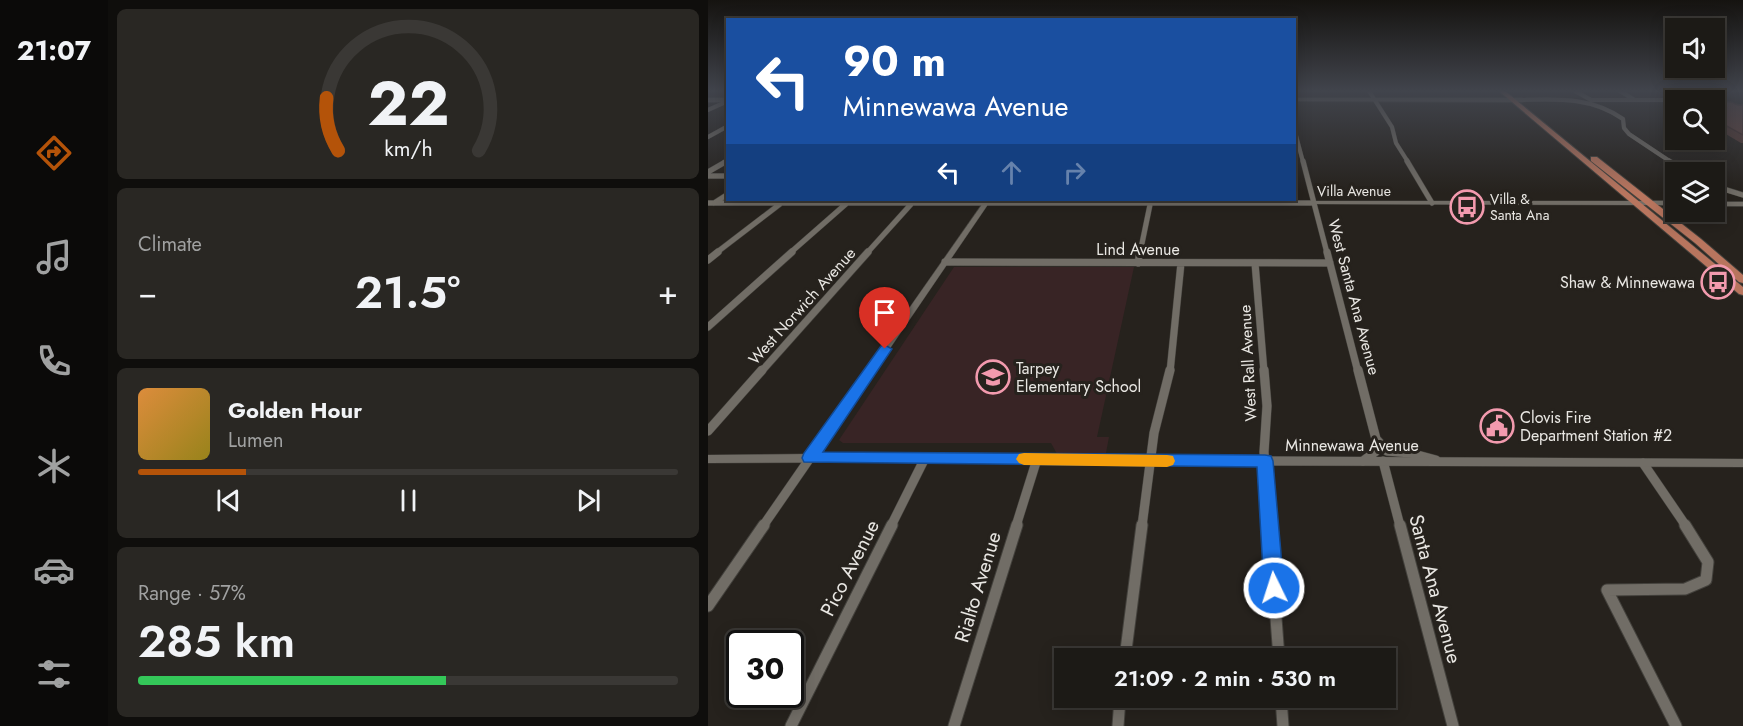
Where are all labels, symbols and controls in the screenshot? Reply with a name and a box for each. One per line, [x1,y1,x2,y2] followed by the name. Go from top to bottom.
[1665,18,1725,222] map controls
[1665,18,1725,78] button: sound
[17,31,91,70] text: 21:07
[843,31,946,92] text: 90 m
[744,42,822,120] icon: left
[367,58,449,148] text: 22
[843,87,1069,126] text: Minnewawa Avenue
[1665,90,1725,150] button: search
[33,132,75,174] icon: directions
[384,134,432,165] text: km/h
[932,156,965,189] icon: left
[995,156,1028,189] icon: ahead
[1058,156,1091,189] icon: right
[1665,162,1725,222] button: layers
[1317,181,1391,201] street label: Villa Avenue
[1449,189,1485,225] bus stop icon: Villa & Santa Ana
[1490,189,1549,225] place label: Villa & Santa Ana
[1322,217,1386,377] street label: West Santa Ana Avenue
[138,230,202,259] text: Climate
[33,236,75,278] icon: music
[1096,238,1180,261] street label: Lind Avenue
[743,242,861,370] street label: West Norwich Avenue
[355,260,460,325] text: 21.5°
[1700,264,1736,300] bus stop icon: Shaw & Minnewawa
[138,269,157,316] text: −
[658,269,678,316] text: +
[1560,271,1695,294] place label: Shaw & Minnewawa
[859,287,910,349] pin
[868,296,901,329] icon: arrive
[1233,304,1263,422] street label: West Rall Avenue
[33,340,75,382] icon: phone
[1016,357,1141,398] place label: Tarpey Elementary School
[975,359,1011,395] school or university icon: Tarpey Elementary School
[228,394,362,426] text: Golden Hour
[1520,406,1672,447] place label: Clovis Fire Department Station #2
[1479,408,1515,444] public building icon: Clovis Fire Department Station #2
[228,426,284,455] text: Lumen
[1285,434,1419,457] street label: Minnewawa Avenue
[33,445,75,487] icon: climate
[212,484,245,517] icon: previous
[392,484,425,517] icon: pause
[572,484,605,517] icon: next
[1401,511,1469,667] street label: Santa Ana Avenue
[813,515,887,621] street label: Pico Avenue
[947,528,1009,646] street label: Rialto Avenue
[33,549,75,591] icon: car
[1242,556,1306,620] position arrow
[138,579,246,608] text: Range · 57%
[138,609,295,674] text: 285 km
[726,630,804,708] speed limit sign: 30
[33,653,75,695] icon: filters
[1114,662,1336,694] text: 21:09 · 2 min · 530 m

